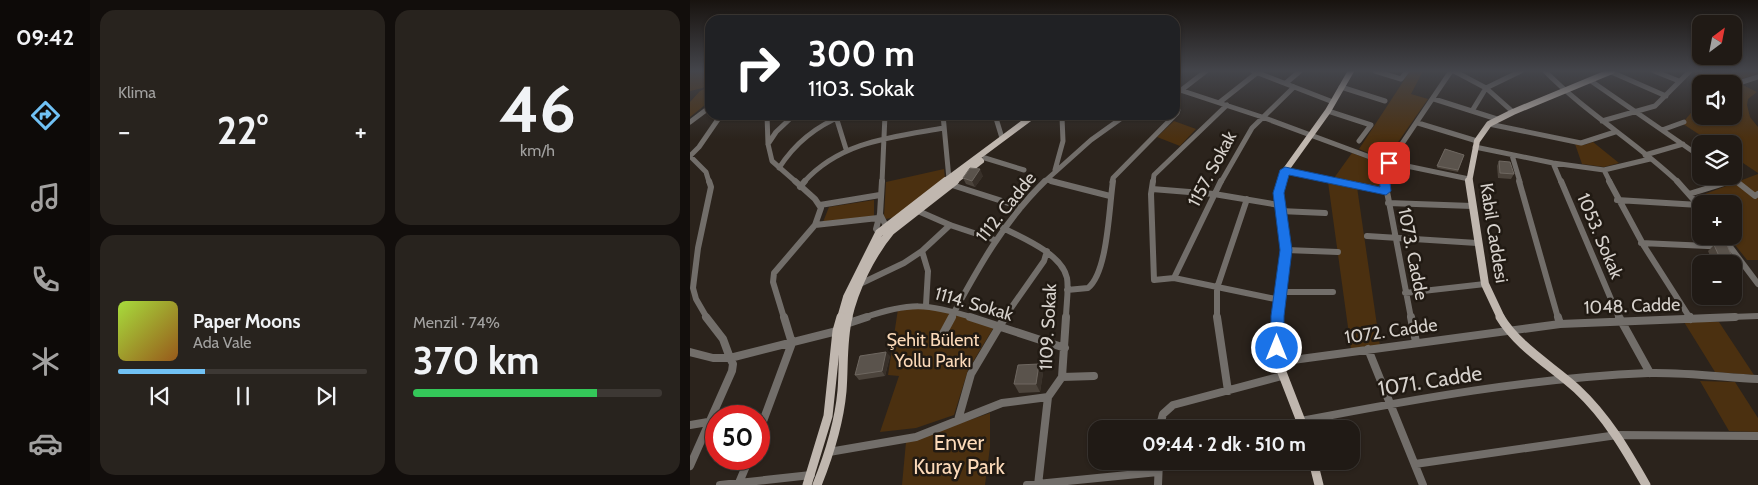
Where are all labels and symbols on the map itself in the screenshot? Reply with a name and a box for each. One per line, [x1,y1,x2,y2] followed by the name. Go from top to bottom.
[1692,15,1742,65] north arrow
[1183,126,1242,211] street label: 1157. Sokak
[1368,142,1410,184] pin
[971,168,1041,246] street label: 1112. Cadde
[1475,181,1513,285] street label: Kabil Caddesi
[1572,190,1628,283] street label: 1053. Sokak
[1393,206,1433,302] street label: 1073. Cadde
[932,282,1017,326] street label: 1114. Sokak
[1035,282,1061,371] street label: 1109. Sokak
[1583,293,1681,319] street label: 1048. Cadde
[1343,314,1439,348] street label: 1072. Cadde
[1250,321,1302,373] position arrow
[887,329,979,372] park label: Şehit Bülent Yollu Parkı
[1376,360,1484,401] street label: 1071. Cadde
[705,405,770,470] speed limit sign: 50
[913,430,1005,479] park label: Enver Kuray Park

